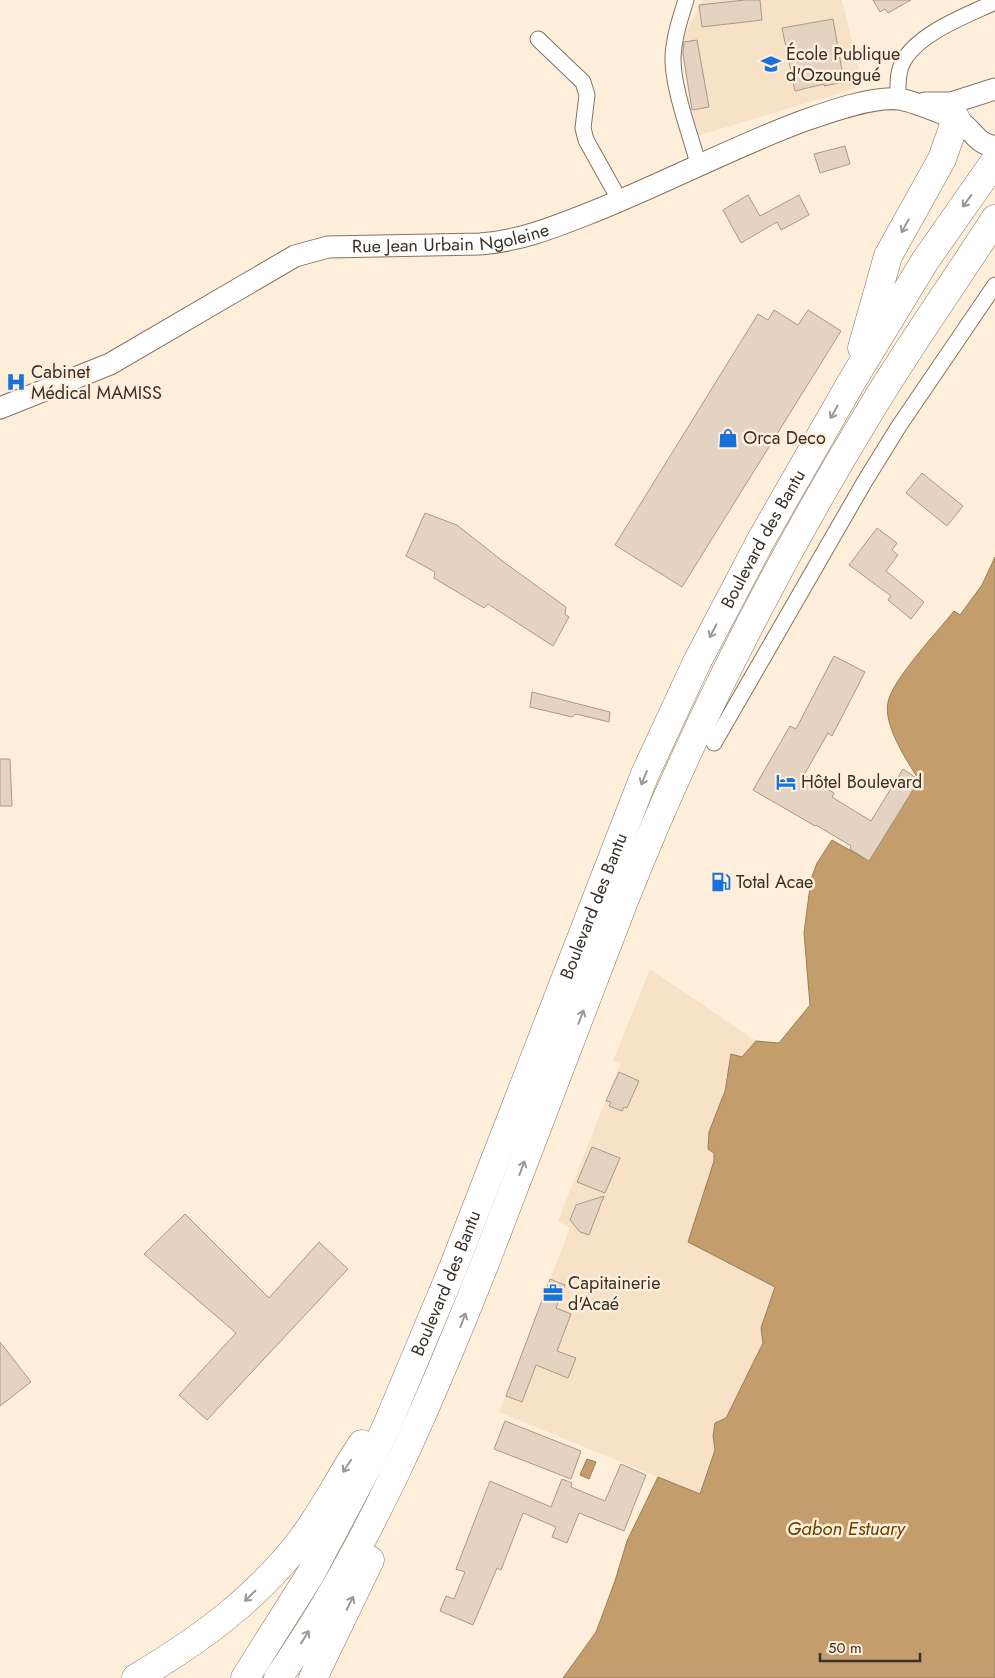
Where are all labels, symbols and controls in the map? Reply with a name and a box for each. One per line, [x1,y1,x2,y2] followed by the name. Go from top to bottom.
[786,41,900,88] place label: École Publique d'Ozoungué
[760,53,782,75] school or university icon: École Publique d'Ozoungué
[962,193,972,207] one-way arrow
[352,216,552,260] street label: Rue Jean Urbain Ngoleine
[899,218,909,233] one-way arrow
[31,359,162,406] place label: Cabinet Médical MAMISS
[5,371,27,393] hospital icon: Cabinet Médical MAMISS
[829,405,839,419] one-way arrow
[743,425,826,451] place label: Orca Deco
[717,427,739,449] shop icon: Orca Deco
[714,465,812,613] street label: Boulevard des Bantu
[708,623,717,638] one-way arrow
[801,769,922,795] place label: Hôtel Boulevard
[639,770,648,785] one-way arrow
[775,771,797,793] hotel icon: Hôtel Boulevard
[553,829,634,983] street label: Boulevard des Bantu
[736,869,813,895] place label: Total Acae
[710,871,732,893] fuel station icon: Total Acae
[577,1010,586,1025] one-way arrow
[518,1161,527,1176] one-way arrow
[405,1207,487,1360] street label: Boulevard des Bantu
[568,1270,660,1317] place label: Capitainerie d'Acaé
[542,1282,564,1304] office icon: Capitainerie d'Acaé
[459,1313,468,1328] one-way arrow
[342,1459,352,1473] one-way arrow
[787,1515,907,1542] water label: Gabon Estuary
[244,1590,257,1602] one-way arrow
[345,1595,355,1610] one-way arrow
[300,1630,310,1644] one-way arrow
[820,1630,920,1662] scale bar
[828,1637,862,1659] text: 50 m

